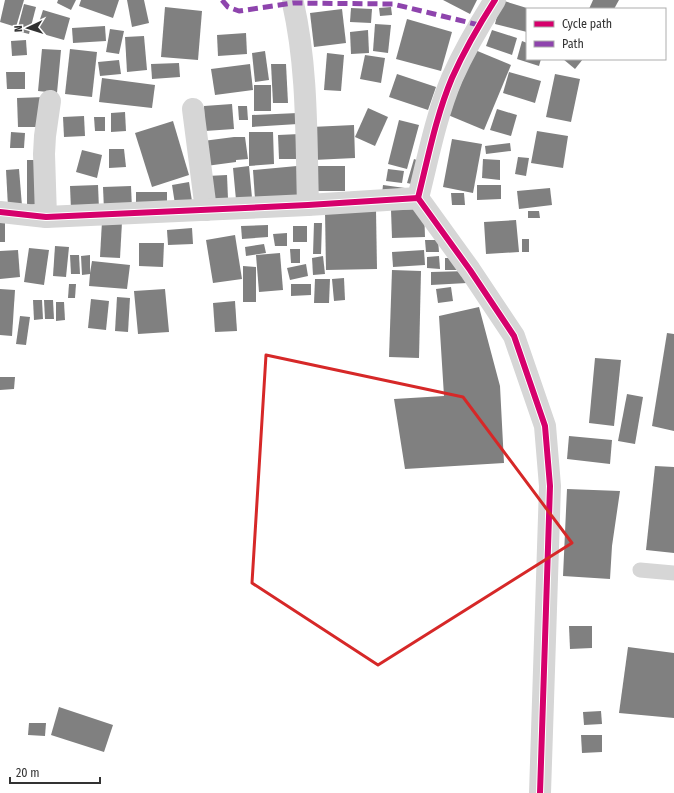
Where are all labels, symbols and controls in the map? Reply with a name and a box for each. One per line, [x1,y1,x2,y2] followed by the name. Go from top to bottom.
[8,8,48,48] north arrow
[526,8,666,60] legend
[562,17,612,31] text: Cycle path
[12,25,25,32] text: N
[562,37,584,51] text: Path
[10,759,100,785] scale bar
[16,766,40,780] text: 20 m

